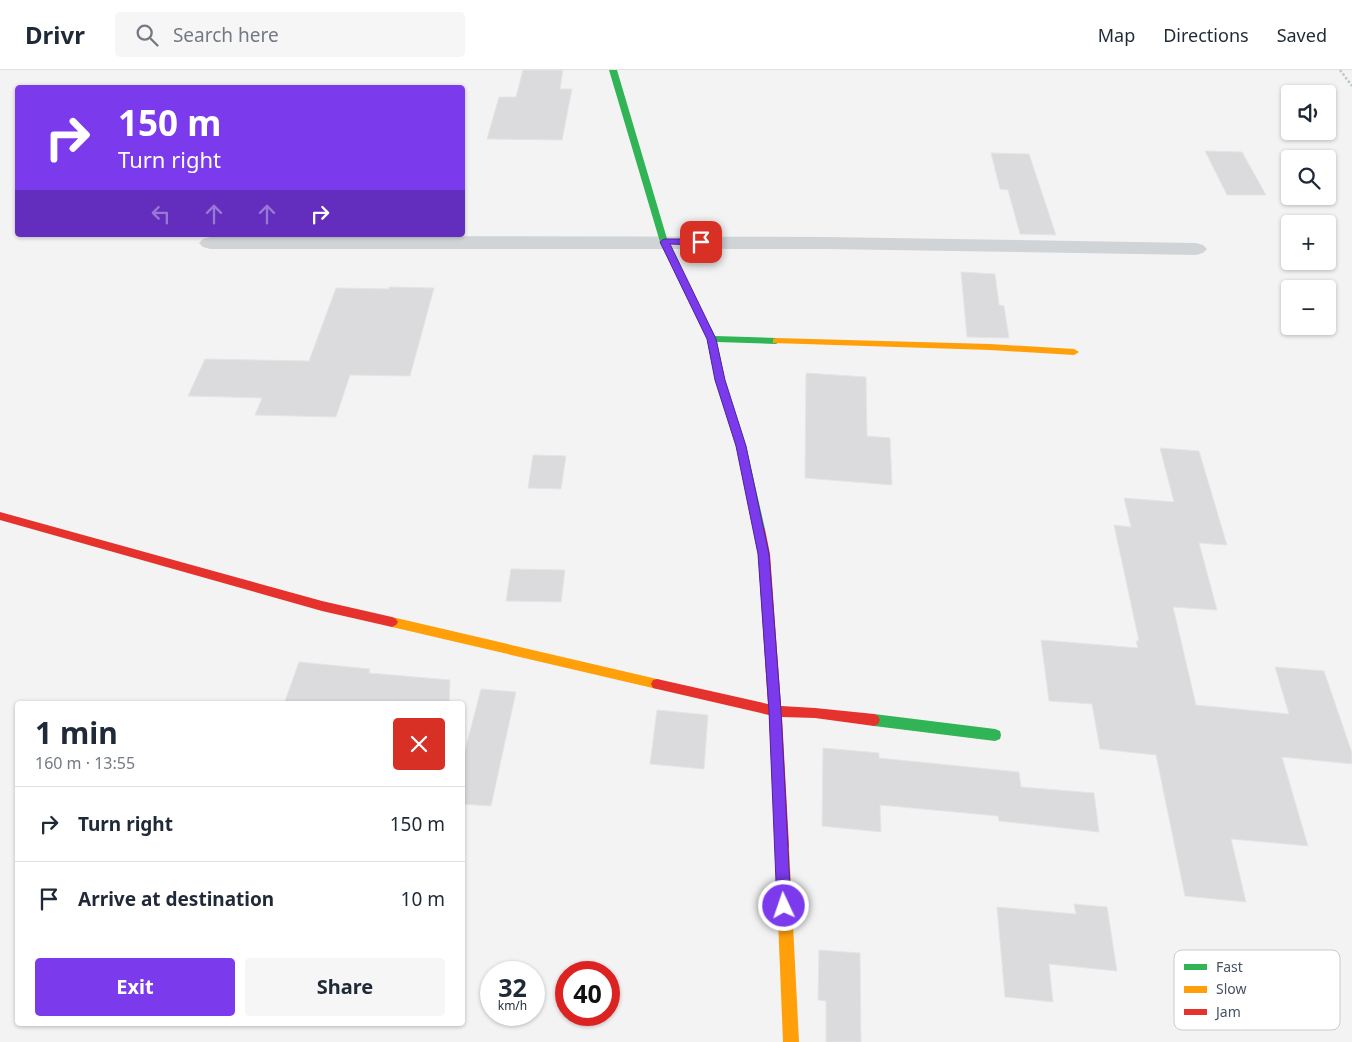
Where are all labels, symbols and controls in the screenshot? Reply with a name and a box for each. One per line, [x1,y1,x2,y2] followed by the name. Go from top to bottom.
[115,12,465,57] search box
[25,18,85,51] text: Drivr
[133,21,161,49] icon: search
[173,22,279,48] text: Search here
[1098,23,1135,47] text: Map
[1163,23,1249,47] text: Directions
[1277,23,1327,47] text: Saved
[1281,85,1336,335] map controls
[1281,85,1336,140] button: sound
[118,99,221,146] text: 150 m
[35,105,100,170] icon: right
[118,144,221,174] text: Turn right
[1281,150,1336,205] button: search
[147,200,175,228] icon: left
[200,200,228,228] icon: ahead
[253,200,281,228] icon: ahead
[306,200,334,228] icon: right
[1281,215,1336,270] button: +
[680,221,722,263] pin
[687,228,715,256] icon: arrive
[1281,280,1336,335] button: −
[35,712,118,753] text: 1 min
[393,718,445,770] button: close
[35,752,135,774] text: 160 m · 13:55
[35,810,63,838] icon: right
[78,811,173,837] text: Turn right
[390,811,445,837] text: 150 m
[757,879,809,931] position arrow
[35,885,63,913] icon: arrive
[78,886,274,912] text: Arrive at destination
[401,886,445,912] text: 10 m
[1174,950,1340,1030] legend
[1216,957,1243,976] text: Fast
[35,958,235,1016] button: Exit
[245,958,445,1016] button: Share
[555,961,620,1026] speed limit sign: 40
[498,970,527,1004] text: 32
[1216,979,1247,998] text: Slow
[498,997,527,1014] text: km/h
[1214,1002,1241,1021] text: Jam

